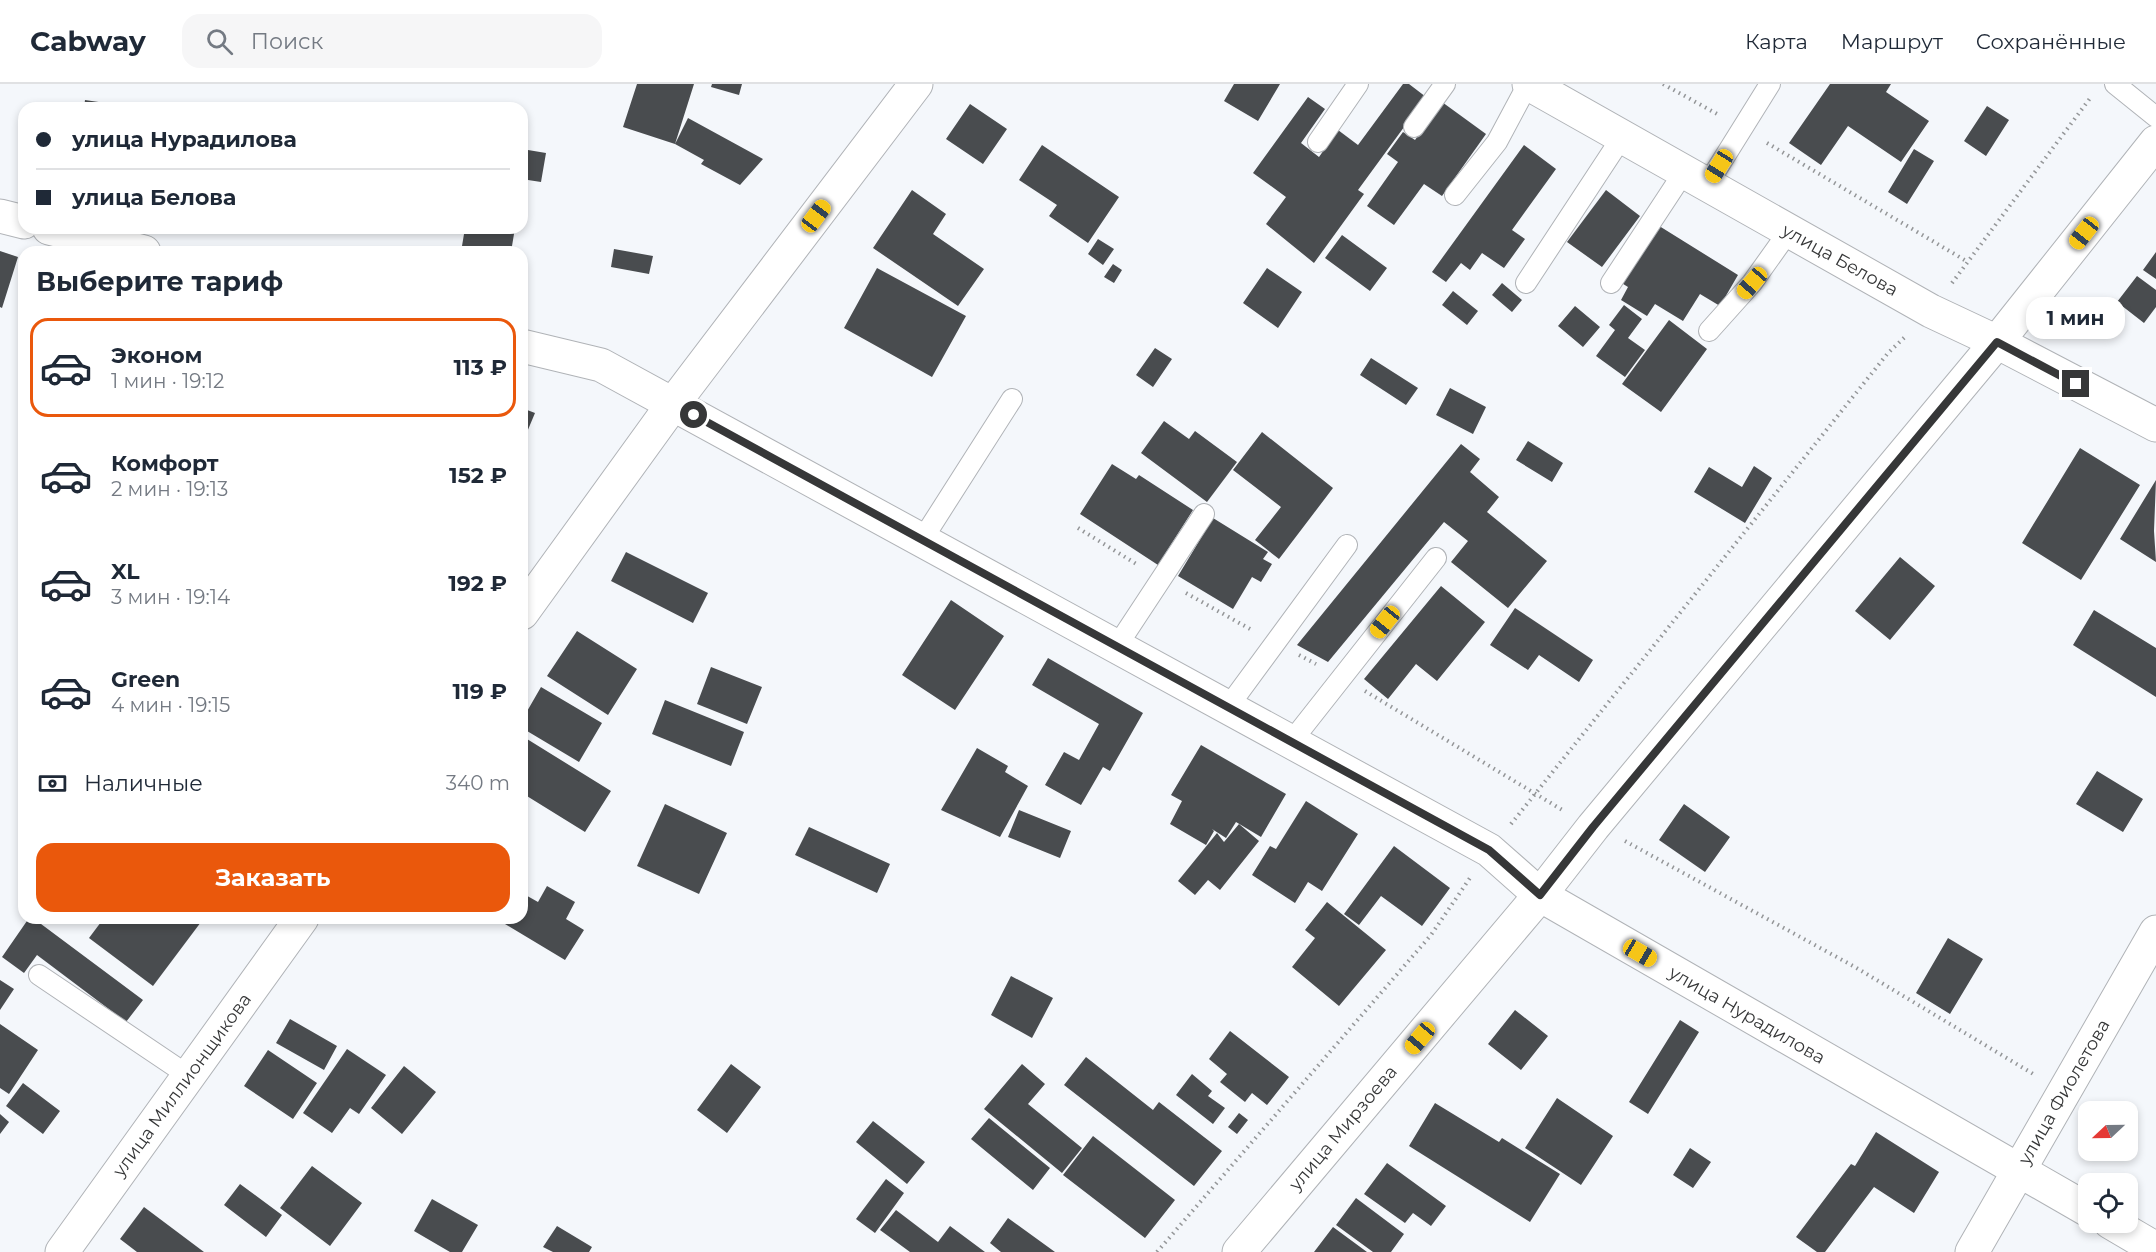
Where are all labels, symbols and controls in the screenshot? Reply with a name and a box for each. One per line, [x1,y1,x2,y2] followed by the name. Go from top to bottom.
[182,14,602,68] search box
[30,24,146,58] text: Cabway
[203,25,236,58] icon: search
[251,28,323,55] text: Поиск
[1745,29,1808,54] text: Карта
[1841,29,1943,54] text: Маршрут
[1976,29,2126,54] text: Сохранённые
[72,126,297,153] text: улица Нурадилова
[1702,146,1736,186] car
[72,184,236,211] text: улица Белова
[798,196,834,236] car
[2066,213,2102,253] car
[1777,219,1902,301] street label: улица Белова
[1733,264,1771,302] car
[36,265,283,298] text: Выберите тариф
[2026,297,2126,339] callout: 1 мин
[2047,306,2104,330] text: 1 мин
[39,341,93,395] icon: car
[111,342,202,369] text: Эконом
[453,354,507,381] text: 113 ₽
[111,369,224,393] text: 1 мин · 19:12
[2062,370,2089,397] route end
[680,401,707,428] route start
[39,449,93,503] icon: car
[111,450,219,477] text: Комфорт
[449,462,507,489] text: 152 ₽
[111,477,228,501] text: 2 мин · 19:13
[39,557,93,611] icon: car
[111,558,140,585] text: XL
[448,570,507,597] text: 192 ₽
[111,585,230,609] text: 3 мин · 19:14
[1367,602,1403,642] car
[39,665,93,719] icon: car
[111,666,180,693] text: Green
[452,678,507,705] text: 119 ₽
[111,693,230,717] text: 4 мин · 19:15
[36,767,69,800] icon: cash
[84,770,203,797] text: Наличные
[446,771,510,795] text: 340 m
[36,843,510,912] button: Заказать
[1620,936,1660,970] car
[1664,961,1829,1069] street label: улица Нурадилова
[107,989,256,1182] street label: улица Миллионщикова
[2013,1015,2115,1169] street label: улица Фиолетова
[1402,1018,1438,1058] car
[1284,1061,1402,1196] street label: улица Мирзоева
[2078,1101,2138,1161] north arrow
[2078,1101,2138,1233] map controls
[2078,1173,2138,1233] button: locate

